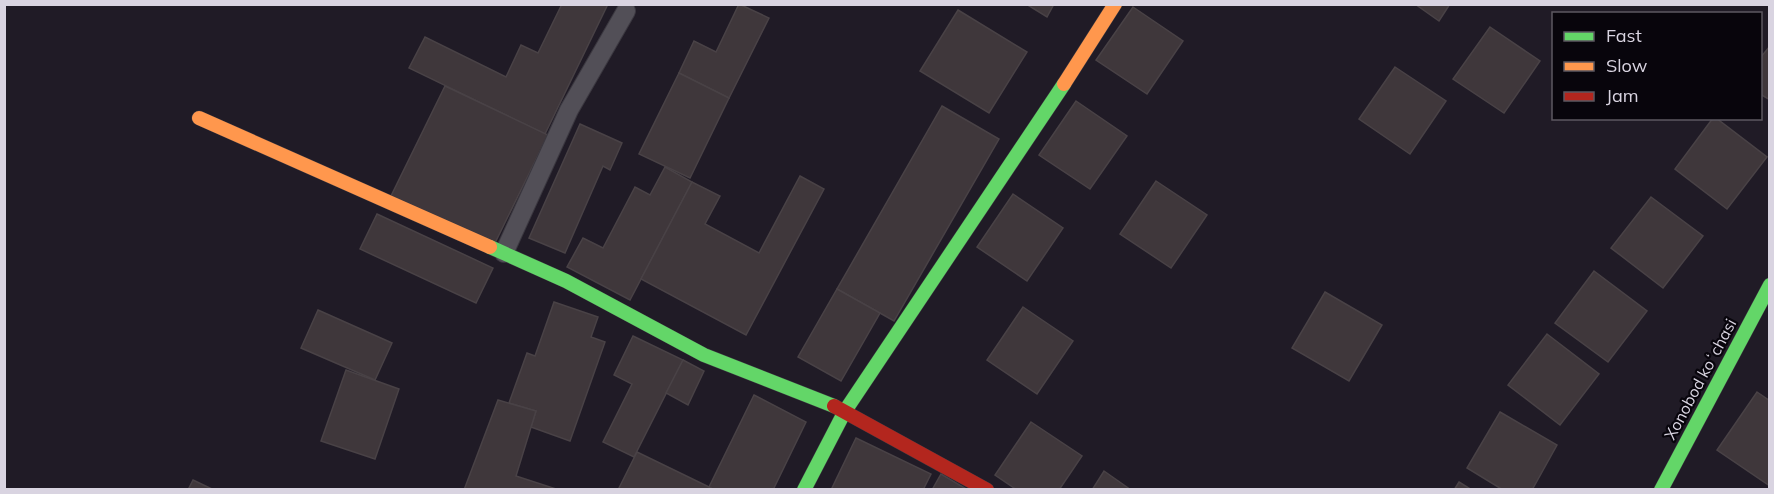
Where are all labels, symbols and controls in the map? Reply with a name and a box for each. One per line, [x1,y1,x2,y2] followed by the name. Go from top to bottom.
[1552,12,1762,120] legend
[1606,24,1642,47] text: Fast
[1606,54,1648,77] text: Slow
[1606,84,1639,107] text: Jam
[1660,315,1740,443] street label: Xonobod koʻchasi

